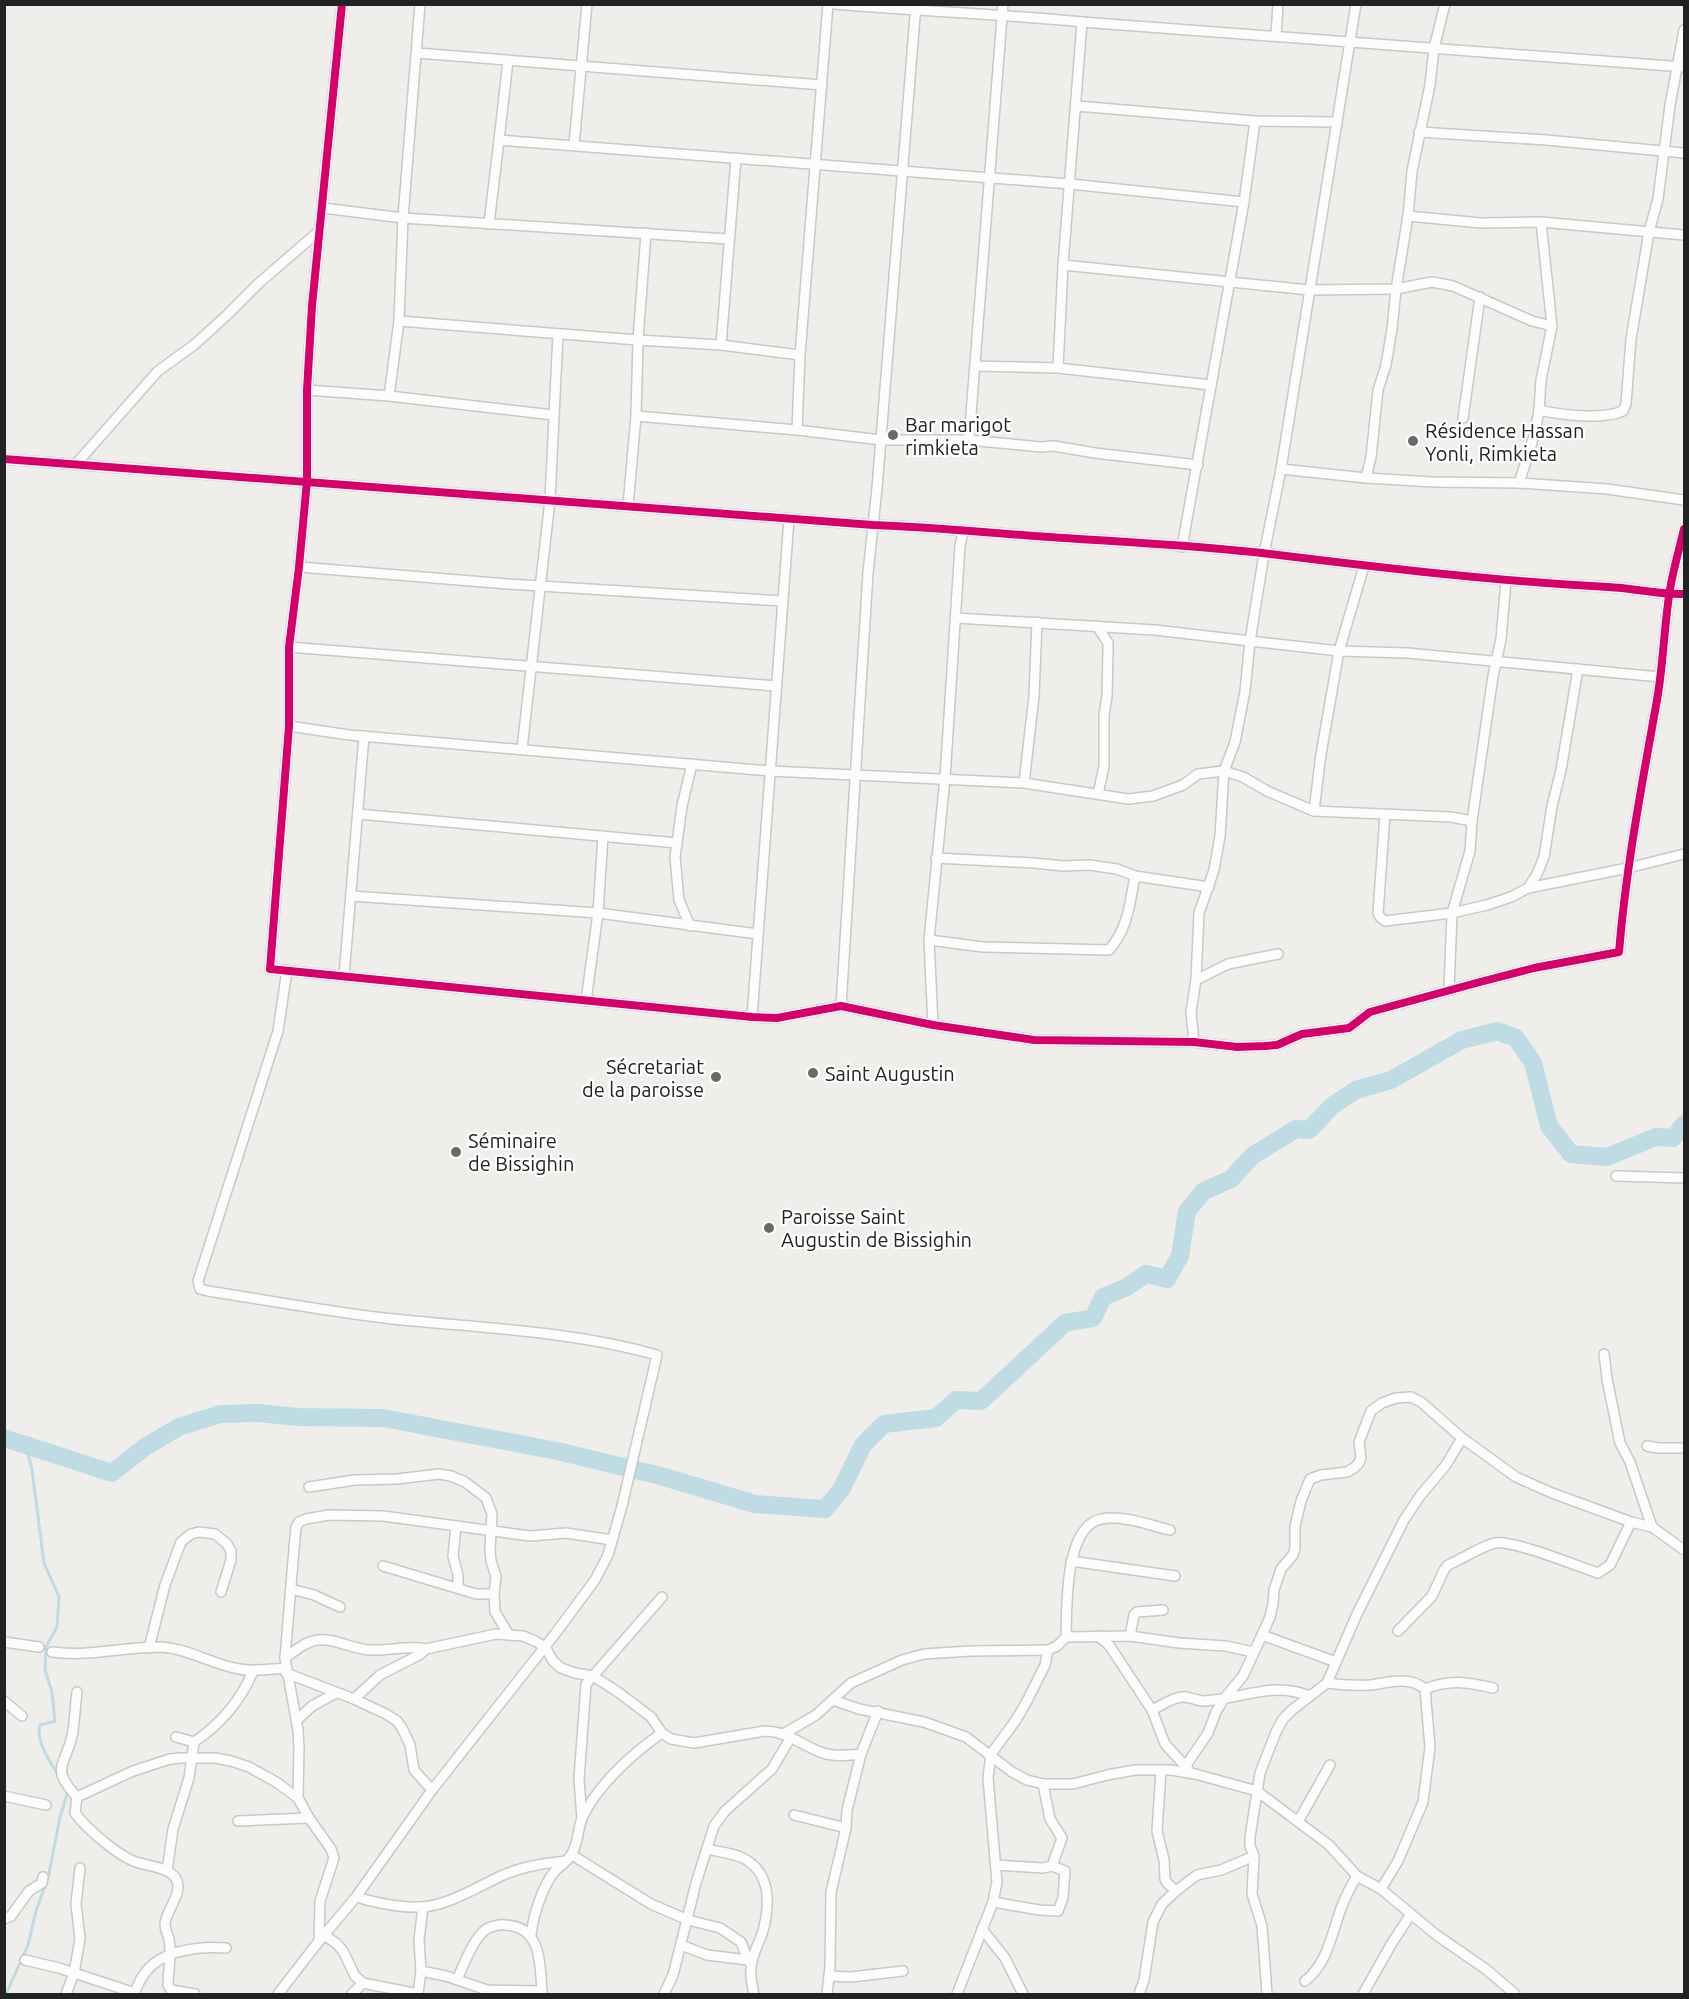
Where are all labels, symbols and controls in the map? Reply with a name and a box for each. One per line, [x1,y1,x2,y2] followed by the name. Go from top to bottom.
[905,413,1011,459] place label: Bar marigot rimkieta
[1425,419,1584,465] place label: Résidence Hassan Yonli, Rimkieta
[886,428,900,442] marker: Bar marigot rimkieta
[1406,434,1420,448] marker: Résidence Hassan Yonli, Rimkieta
[582,1055,704,1101] place label: Sécretariat de la paroisse
[825,1062,955,1085] place label: Saint Augustin
[806,1066,820,1080] marker: Saint Augustin
[709,1070,723,1084] marker: Sécretariat de la paroisse
[468,1129,574,1175] place label: Séminaire de Bissighin
[449,1145,463,1159] marker: Séminaire de Bissighin
[781,1205,972,1251] place label: Paroisse Saint Augustin de Bissighin
[762,1221,776,1235] marker: Paroisse Saint Augustin de Bissighin

